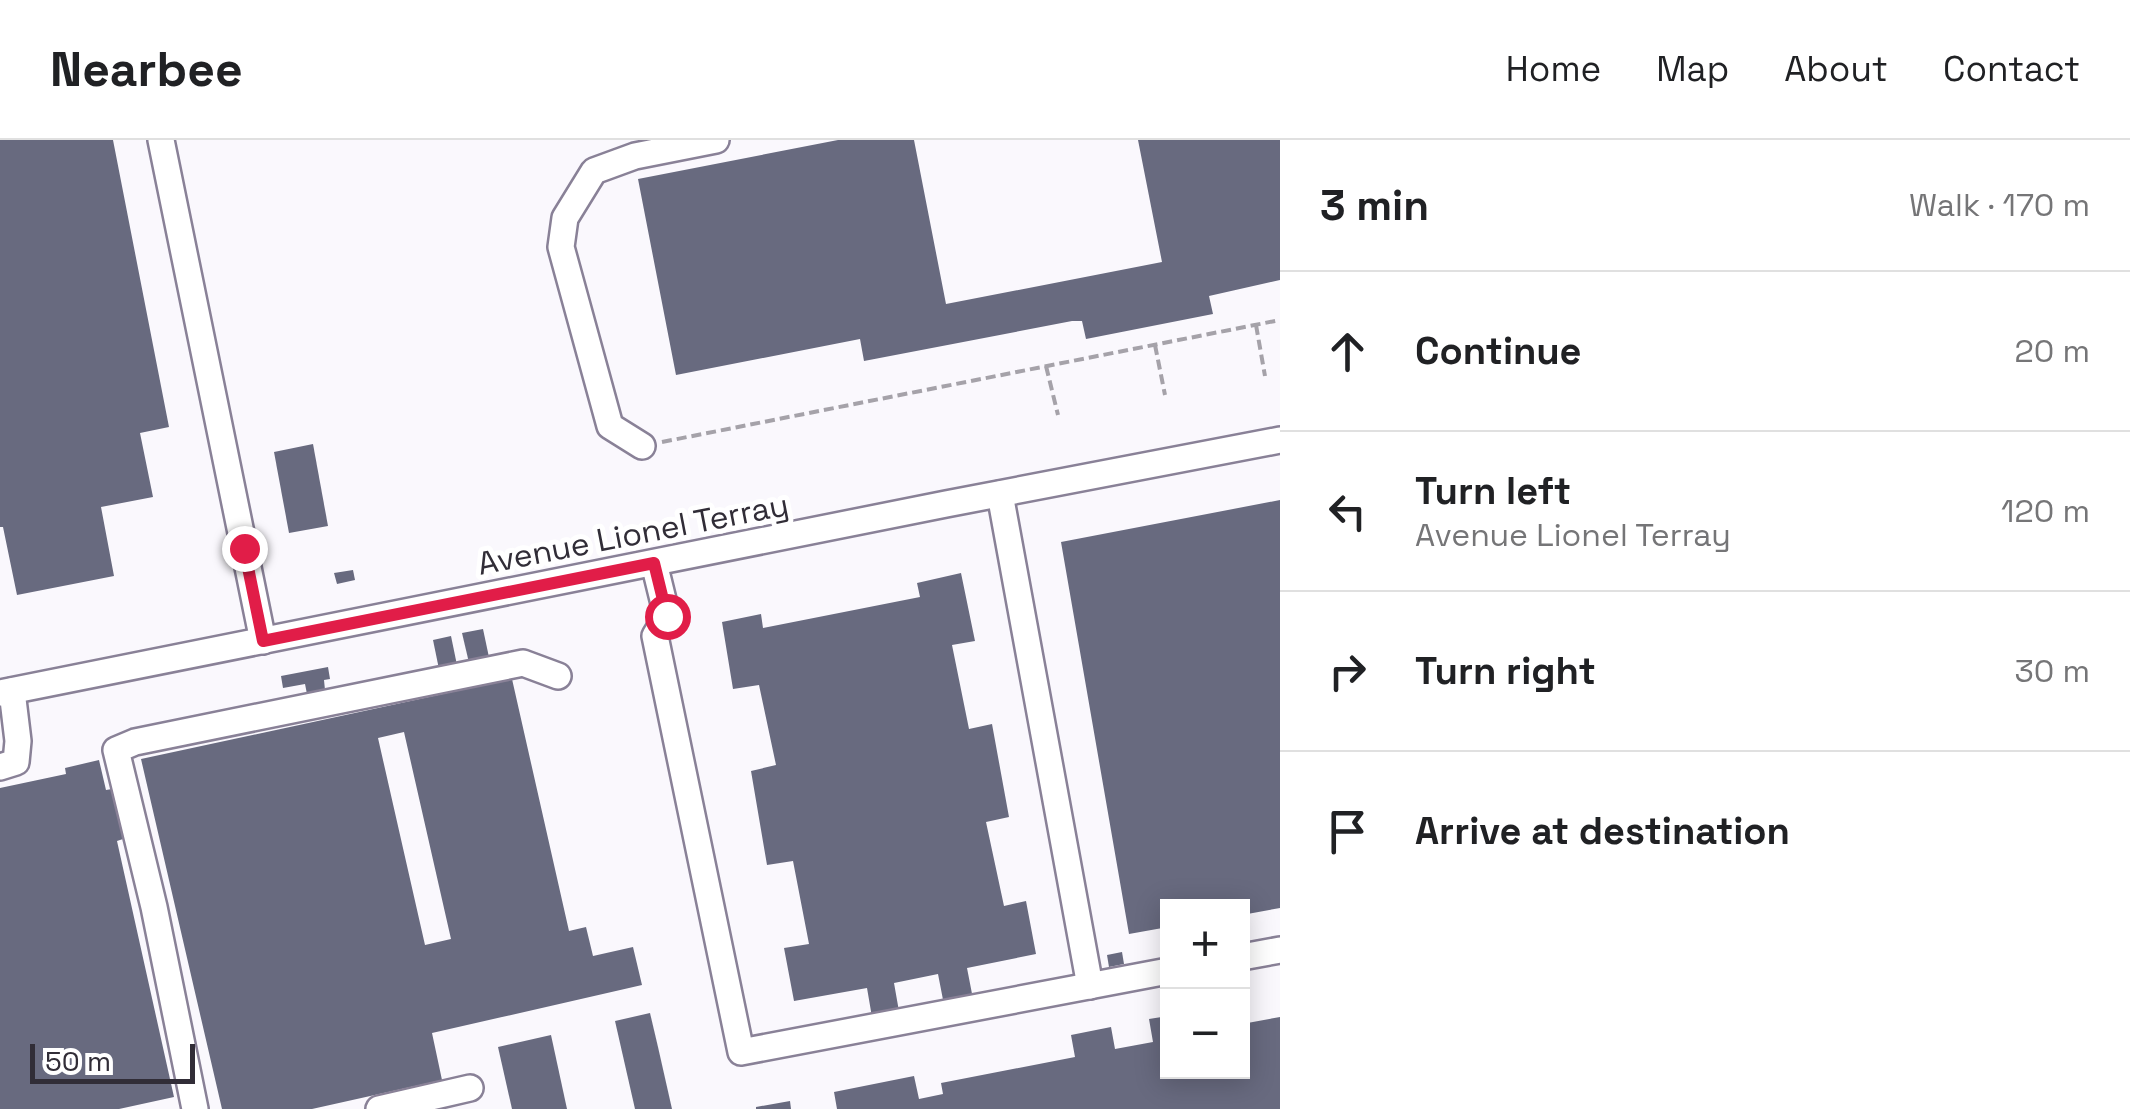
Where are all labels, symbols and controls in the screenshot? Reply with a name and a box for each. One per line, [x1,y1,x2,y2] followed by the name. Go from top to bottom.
[50,39,243,100] text: Nearbee
[1506,47,1601,91] text: Home
[1656,47,1729,91] text: Map
[1784,47,1888,91] text: About
[1943,47,2080,91] text: Contact
[1320,179,1429,232] text: 3 min
[1909,185,2090,225] text: Walk · 170 m
[1320,324,1375,379] icon: ahead
[1415,327,1581,375] text: Continue
[2014,331,2090,371] text: 20 m
[1415,467,1571,515] text: Turn left
[474,484,792,584] street label: Avenue Lionel Terray
[1320,484,1375,539] icon: left
[2001,491,2090,531] text: 120 m
[1415,515,1731,555] text: Avenue Lionel Terray
[222,526,268,572] route end
[645,594,691,640] route start
[1320,644,1375,699] icon: right
[1415,647,1596,695] text: Turn right
[2014,651,2090,691] text: 30 m
[1320,804,1375,859] icon: arrive
[1415,807,1790,855] text: Arrive at destination
[1160,899,1250,1079] map controls
[1160,899,1250,989] button: +
[1160,989,1250,1079] button: −
[30,1039,195,1084] scale bar
[45,1043,111,1079] text: 50 m

